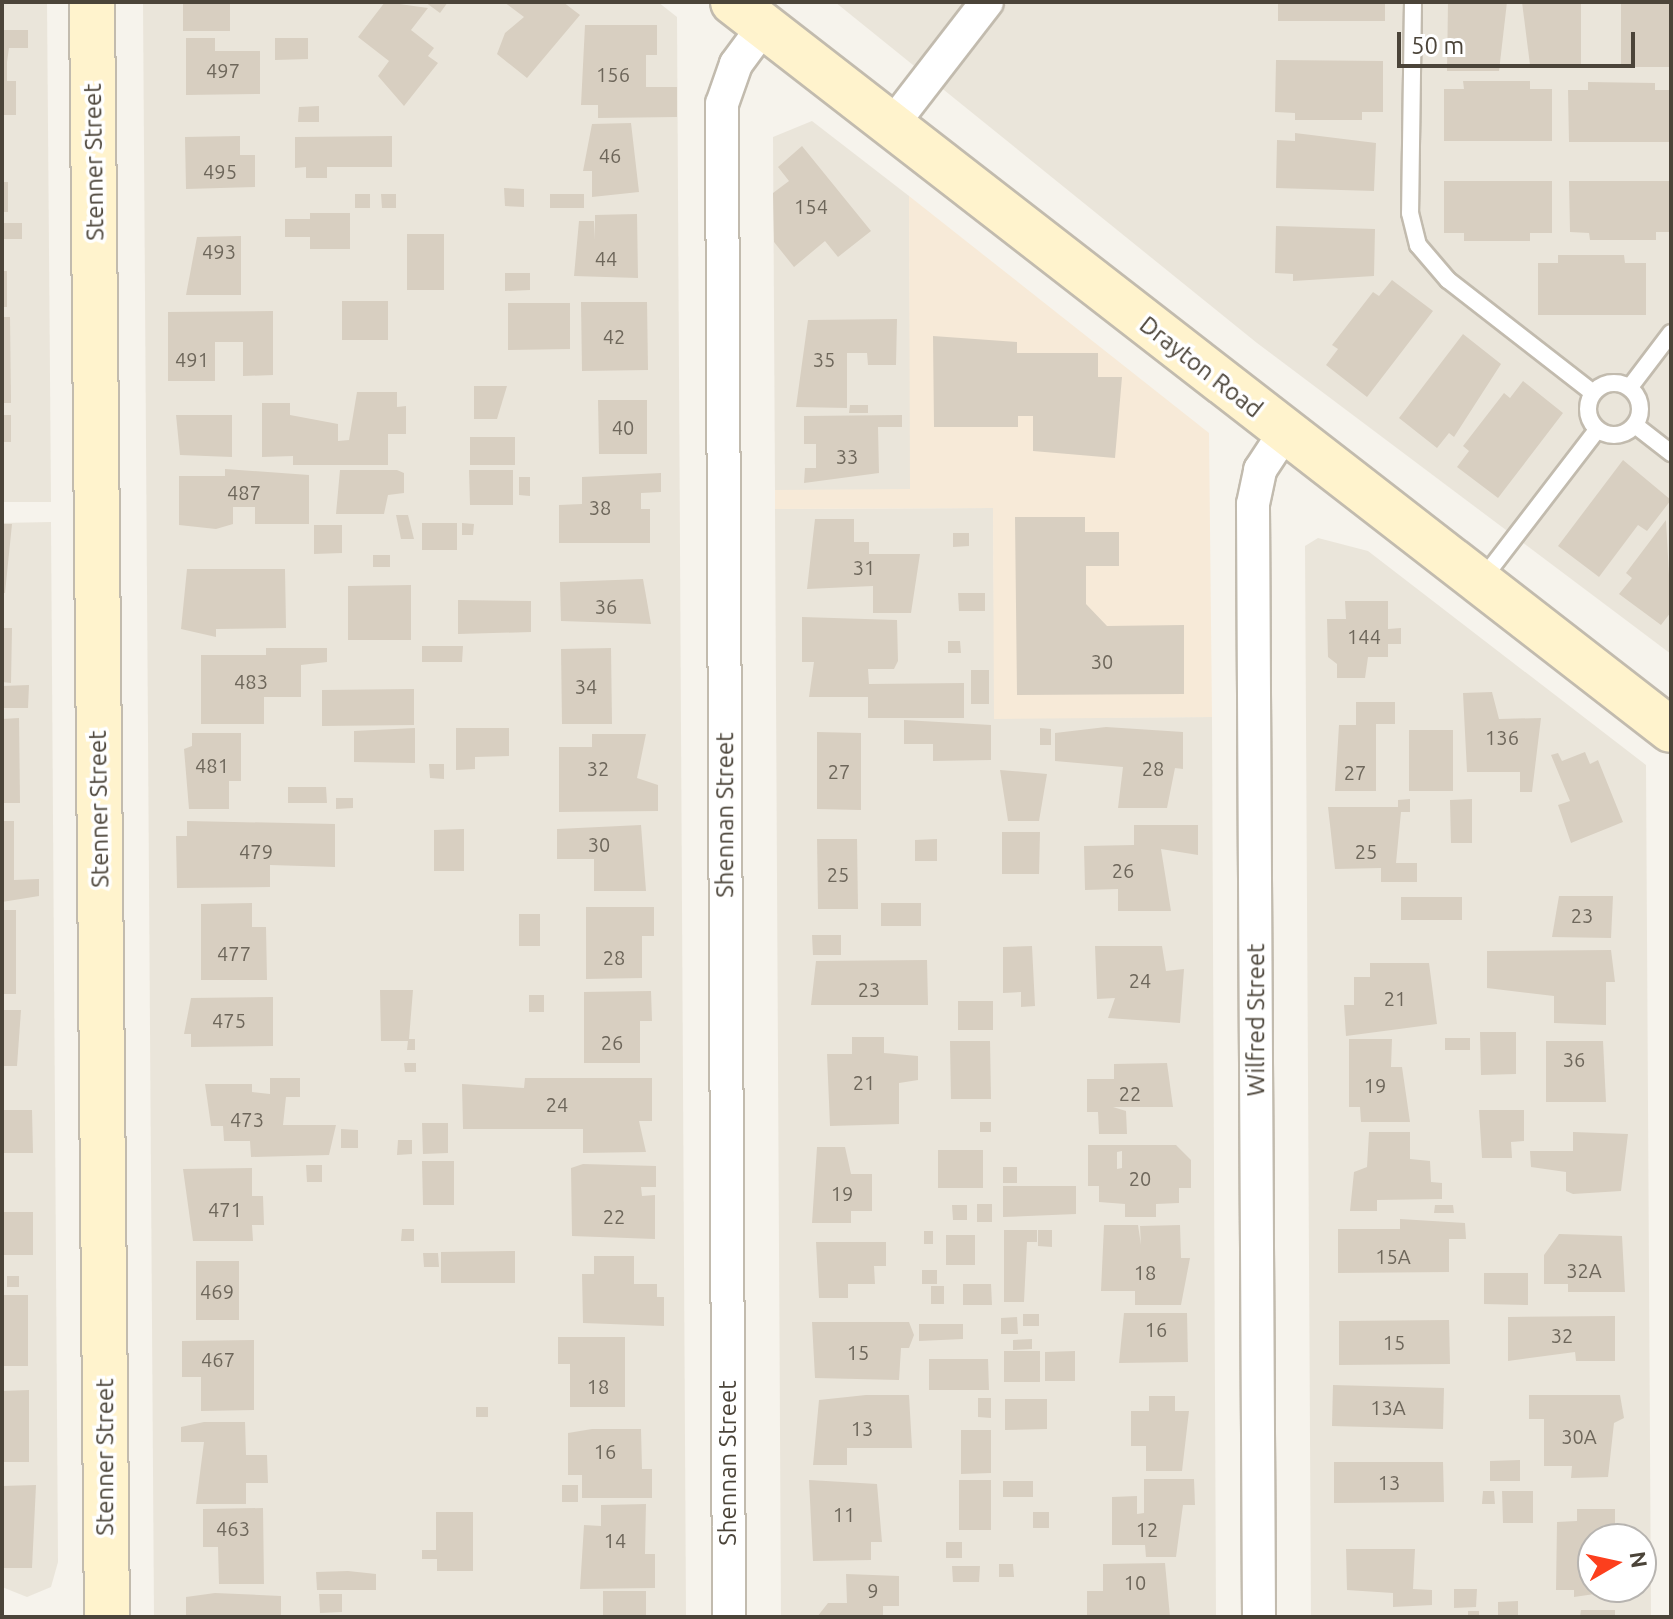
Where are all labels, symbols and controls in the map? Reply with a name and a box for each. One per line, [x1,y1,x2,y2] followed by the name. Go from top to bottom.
[1401,16,1639,66] scale bar
[1411,32,1464,59] text: 50 m
[206,58,240,82] house number: 497
[596,62,630,86] house number: 156
[78,83,110,241] street label: Stenner Street
[599,143,621,167] house number: 46
[203,159,237,183] house number: 495
[794,194,828,218] house number: 154
[202,239,236,263] house number: 493
[595,246,617,270] house number: 44
[1134,310,1268,424] street label: Drayton Road
[603,324,625,348] house number: 42
[175,347,209,371] house number: 491
[813,347,835,371] house number: 35
[612,415,634,439] house number: 40
[836,444,858,468] house number: 33
[227,480,261,504] house number: 487
[589,495,611,519] house number: 38
[853,555,875,579] house number: 31
[595,594,617,618] house number: 36
[1347,624,1381,648] house number: 144
[1091,649,1113,673] house number: 30
[234,669,268,693] house number: 483
[575,674,597,698] house number: 34
[1485,725,1519,749] house number: 136
[83,730,115,888] street label: Stenner Street
[711,732,739,898] street label: Shennan Street
[195,753,229,777] house number: 481
[587,756,609,780] house number: 32
[1142,756,1164,780] house number: 28
[828,759,850,783] house number: 27
[1344,760,1366,784] house number: 27
[588,832,610,856] house number: 30
[239,839,273,863] house number: 479
[1355,839,1377,863] house number: 25
[1112,858,1134,882] house number: 26
[827,862,849,886] house number: 25
[1571,903,1593,927] house number: 23
[217,941,251,965] house number: 477
[1242,944,1270,1096] street label: Wilfred Street
[603,945,625,969] house number: 28
[1129,968,1151,992] house number: 24
[858,977,880,1001] house number: 23
[1384,986,1406,1010] house number: 21
[212,1008,246,1032] house number: 475
[601,1030,623,1054] house number: 26
[1563,1047,1585,1071] house number: 36
[853,1070,875,1094] house number: 21
[1364,1073,1386,1097] house number: 19
[1119,1081,1141,1105] house number: 22
[546,1092,568,1116] house number: 24
[230,1107,264,1131] house number: 473
[1129,1166,1151,1190] house number: 20
[831,1181,853,1205] house number: 19
[208,1197,242,1221] house number: 471
[603,1204,625,1228] house number: 22
[1375,1244,1411,1268] house number: 15A
[1566,1258,1602,1282] house number: 32A
[1134,1260,1156,1284] house number: 18
[200,1279,234,1303] house number: 469
[1145,1317,1167,1341] house number: 16
[1551,1323,1573,1347] house number: 32
[1383,1330,1405,1354] house number: 15
[847,1340,869,1364] house number: 15
[201,1347,235,1371] house number: 467
[587,1374,609,1398] house number: 18
[91,1378,119,1536] street label: Stenner Street
[714,1380,742,1546] street label: Shennan Street
[1370,1395,1406,1419] house number: 13A
[851,1416,873,1440] house number: 13
[1561,1424,1597,1448] house number: 30A
[594,1439,616,1463] house number: 16
[1378,1470,1400,1494] house number: 13
[833,1502,855,1526] house number: 11
[216,1516,250,1540] house number: 463
[1136,1517,1158,1541] house number: 12
[1577,1523,1657,1603] north arrow
[604,1528,626,1552] house number: 14
[1626,1549,1653,1570] text: N
[1124,1570,1146,1594] house number: 10
[867,1578,879,1602] house number: 9

